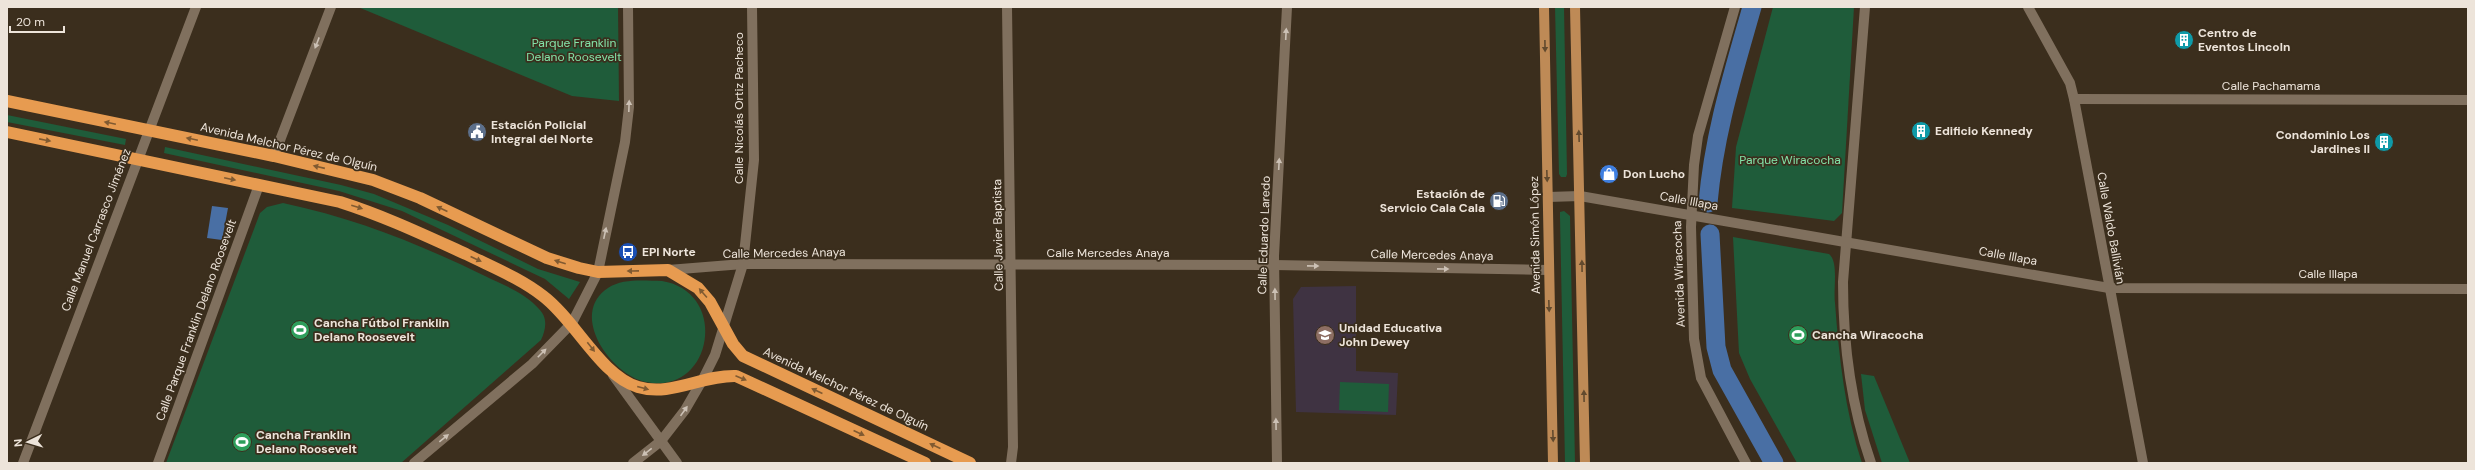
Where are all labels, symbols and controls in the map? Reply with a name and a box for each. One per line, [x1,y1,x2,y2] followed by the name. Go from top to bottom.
[10,8,64,34] scale bar
[16,14,45,30] text: 20 m
[2198,25,2290,55] place label: Centro de Eventos Lincoln
[1282,28,1289,40] one-way arrow
[2173,29,2195,51] building icon: Centro de Eventos Lincoln
[731,32,747,184] street label: Calle Nicolás Ortiz Pacheco
[526,35,622,65] park label: Parque Franklin Delano Roosevelt
[314,38,320,50] one-way arrow
[1542,40,1548,53] one-way arrow
[2222,78,2320,94] street label: Calle Pachamama
[625,100,632,112] one-way arrow
[491,117,593,147] place label: Estación Policial Integral del Norte
[104,119,116,125] one-way arrow
[199,119,379,175] street label: Avenida Melchor Pérez de Olguín
[1910,120,1932,142] building icon: Edificio Kennedy
[466,121,488,143] public building icon: Estación Policial Integral del Norte
[1935,123,2034,139] place label: Edificio Kennedy
[2276,127,2370,157] place label: Condominio Los Jardines II
[1575,130,1582,142] one-way arrow
[2373,131,2395,153] building icon: Condominio Los Jardines II
[186,136,198,142] one-way arrow
[39,138,51,144] one-way arrow
[58,146,134,314] street label: Calle Manuel Carrasco Jiménez
[1739,152,1841,168] park label: Parque Wiracocha
[1276,157,1282,170] one-way arrow
[313,163,325,169] one-way arrow
[1598,163,1620,185] shop icon: Don Lucho
[1623,166,1685,182] place label: Don Lucho
[1544,170,1551,182] one-way arrow
[2093,171,2129,285] street label: Calle Waldo Ballivián
[1254,175,1274,295] street label: Calle Eduardo Laredo
[224,176,236,182] one-way arrow
[1526,176,1544,294] street label: Avenida Simón López
[989,179,1007,291] street label: Calle Javier Baptista
[1380,186,1485,216] place label: Estación de Servicio Cala Cala
[1658,188,1720,214] street label: Calle Illapa
[1488,190,1510,212] fuel station icon: Estación de Servicio Cala Cala
[351,205,363,211] one-way arrow
[436,206,448,212] one-way arrow
[152,217,240,423] street label: Calle Parque Franklin Delano Roosevelt
[1669,220,1689,328] street label: Avenida Wiracocha
[603,227,609,239] one-way arrow
[617,241,639,263] bus stop icon: EPI Norte
[1977,243,2039,269] street label: Calle Illapa
[642,244,696,260] place label: EPI Norte
[722,244,846,262] street label: Calle Mercedes Anaya
[1047,245,1169,261] street label: Calle Mercedes Anaya
[1370,246,1494,264] street label: Calle Mercedes Anaya
[470,256,482,262] one-way arrow
[554,259,566,265] one-way arrow
[1578,260,1585,272] one-way arrow
[1307,263,1320,269] one-way arrow
[1437,265,1449,272] one-way arrow
[2298,266,2358,282] street label: Calle Illapa
[627,267,639,274] one-way arrow
[699,288,708,299] one-way arrow
[1271,288,1278,300] one-way arrow
[1546,300,1552,313] one-way arrow
[314,315,449,345] place label: Cancha Fútbol Franklin Delano Roosevelt
[289,319,311,341] sports icon: Cancha Fútbol Franklin Delano Roosevelt
[1339,320,1442,350] place label: Unidad Educativa John Dewey
[1314,324,1336,346] school or university icon: Unidad Educativa John Dewey
[1787,324,1809,346] sports icon: Cancha Wiracocha
[1812,327,1924,343] place label: Cancha Wiracocha
[586,341,595,352] one-way arrow
[761,343,932,435] street label: Avenida Melchor Pérez de Olguín
[537,348,547,358] one-way arrow
[736,376,748,382] one-way arrow
[637,385,649,391] one-way arrow
[811,388,823,394] one-way arrow
[1580,390,1587,402] one-way arrow
[680,406,688,417] one-way arrow
[1273,418,1280,430] one-way arrow
[8,422,48,462] north arrow
[256,427,357,457] place label: Cancha Franklin Delano Roosevelt
[854,430,865,436] one-way arrow
[1549,430,1556,442] one-way arrow
[231,431,253,453] sports icon: Cancha Franklin Delano Roosevelt
[439,434,449,443] one-way arrow
[11,438,25,447] text: N
[929,443,940,449] one-way arrow
[642,448,652,456] one-way arrow

